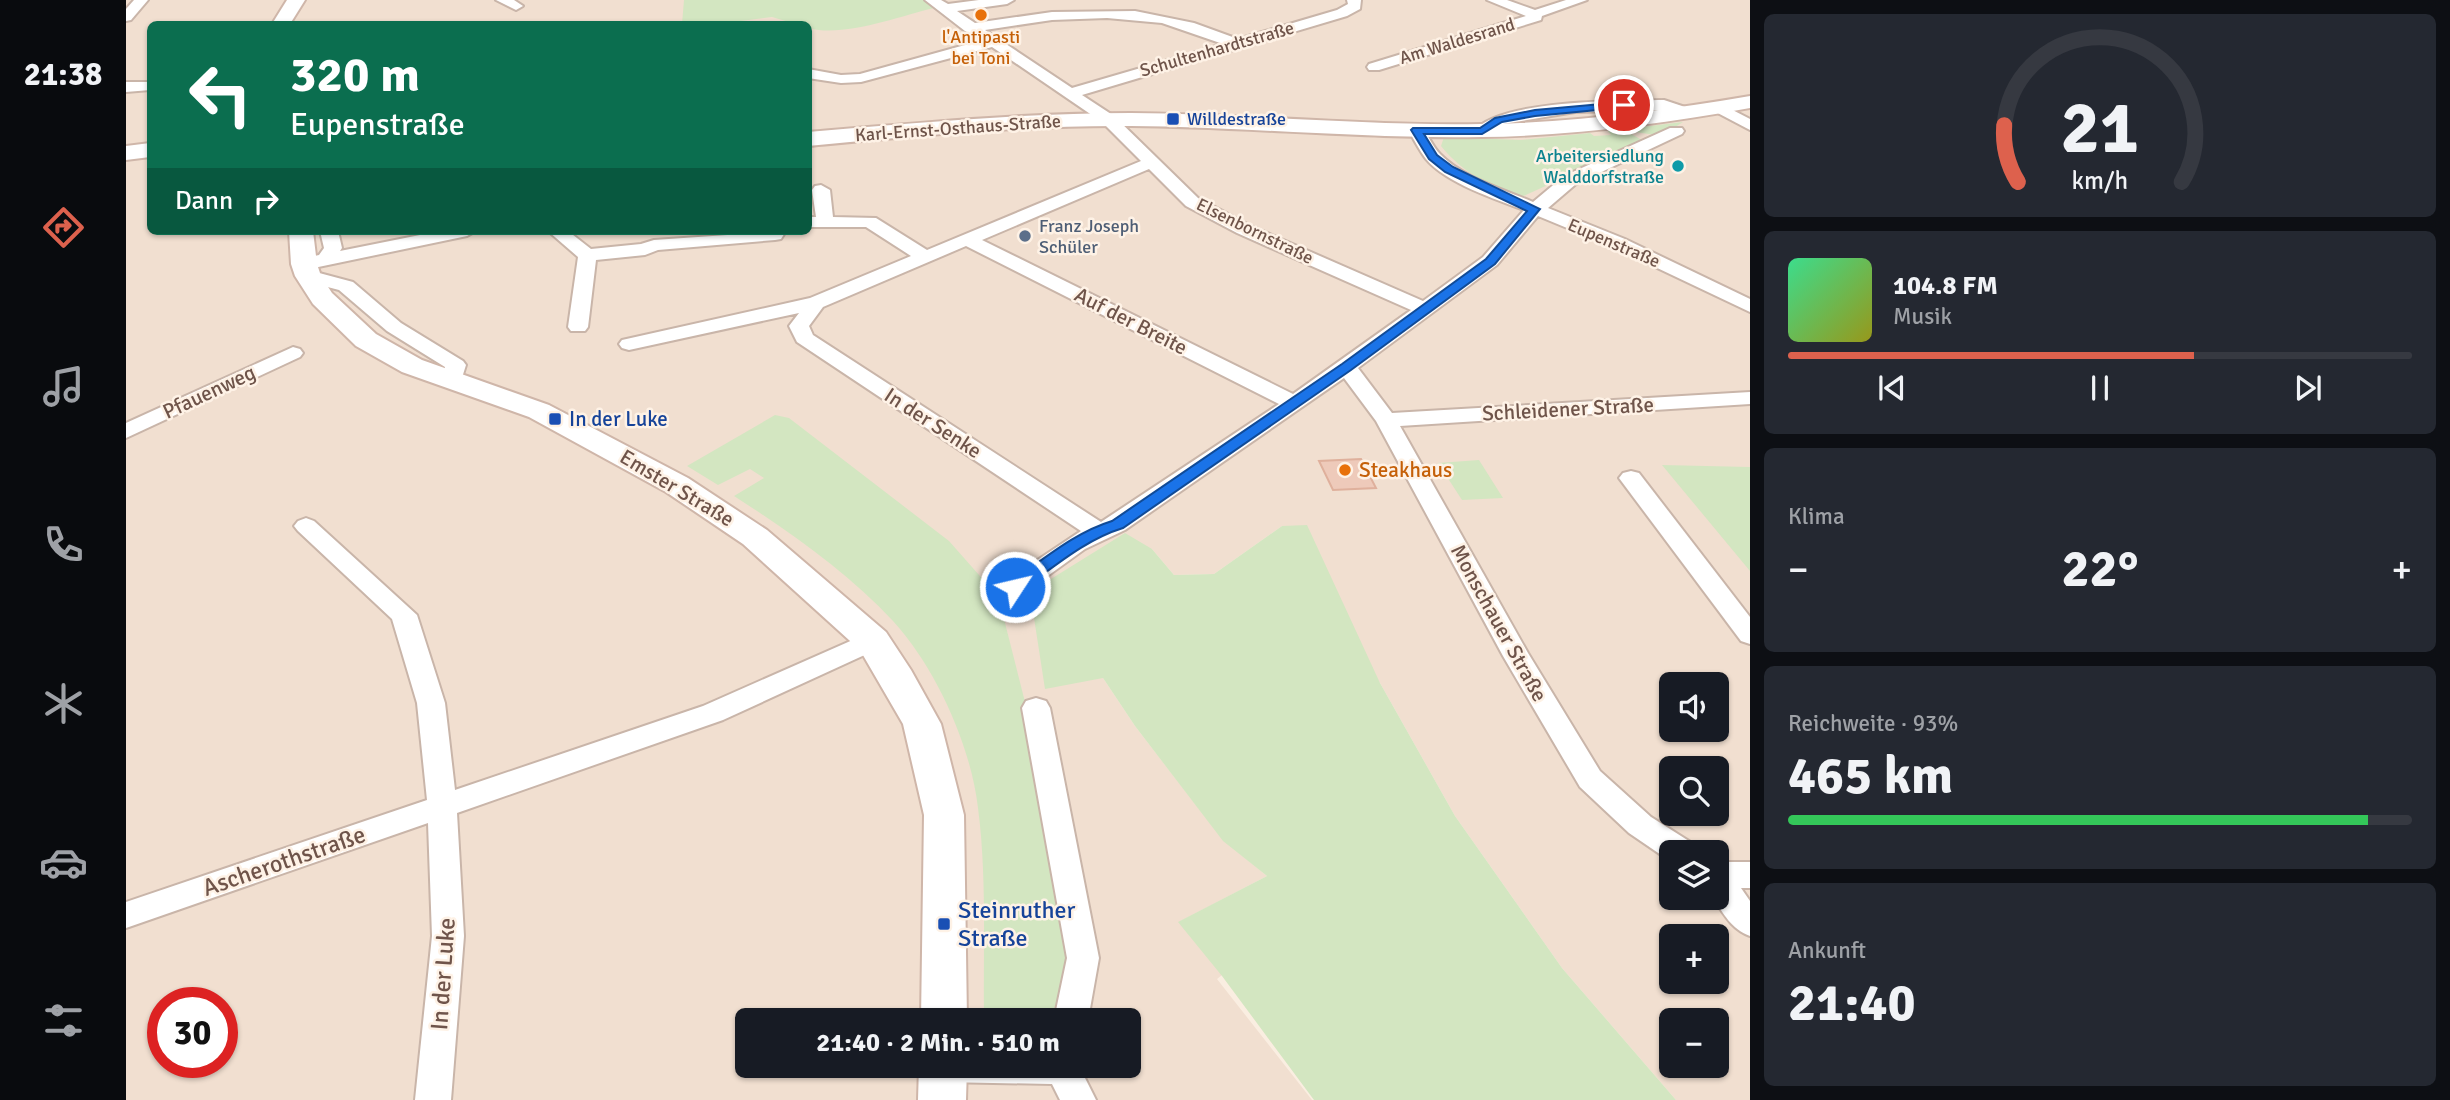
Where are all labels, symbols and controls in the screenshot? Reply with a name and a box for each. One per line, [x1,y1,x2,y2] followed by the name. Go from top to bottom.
[973,7,989,23] marker: l'Antipasti bei Toni
[1397,13,1517,69] street label: Am Waldesrand
[1137,16,1297,82] street label: Schultenhardtstraße
[942,26,1020,69] place label: l'Antipasti bei Toni
[290,45,420,105] text: 320 m
[175,49,266,140] icon: left
[24,55,102,94] text: 21:38
[1594,75,1654,135] pin
[2061,84,2139,173] text: 21
[1605,86,1643,124] icon: arrive
[290,105,465,144] text: Eupenstraße
[1187,108,1286,130] place label: Willdestraße
[854,110,1062,146] street label: Karl-Ernst-Osthaus-Straße
[1165,111,1181,127] marker: Willdestraße
[1536,145,1664,188] place label: Arbeitersiedlung Walddorfstraße
[1670,158,1686,174] marker: Arbeitersiedlung Walddorfstraße
[2072,164,2128,195] text: km/h
[247,182,285,220] icon: right
[175,185,233,217] text: Dann
[1193,193,1317,269] street label: Elsenbornstraße
[39,203,88,252] icon: directions
[1564,214,1664,272] street label: Eupenstraße
[1039,215,1139,258] place label: Franz Joseph Schüler
[1017,228,1033,244] marker: Franz Joseph Schüler
[1893,270,1998,302] text: 104.8 FM
[1070,281,1192,361] street label: Auf der Breite
[1893,302,1952,331] text: Musik
[158,359,260,425] street label: Pfauenweg
[39,362,88,411] icon: music
[1873,369,1911,407] icon: previous
[2081,369,2119,407] icon: pause
[2289,369,2327,407] icon: next
[880,382,986,464] street label: In der Senke
[1481,392,1655,426] street label: Schleidener Straße
[569,406,668,432] place label: In der Luke
[547,411,563,427] marker: In der Luke
[615,444,739,532] street label: Emster Straße
[1359,457,1452,483] place label: Steakhaus
[1337,462,1353,478] marker: Steakhaus
[1788,502,1845,531] text: Klima
[39,520,88,569] icon: phone
[2062,537,2138,601] text: 22°
[1445,540,1553,706] street label: Monschauer Straße
[1788,546,1809,593] text: −
[2391,546,2412,593] text: +
[978,550,1052,624] position arrow
[1659,672,1729,1078] map controls
[1659,672,1729,742] button: sound
[39,679,88,728] icon: climate
[1788,709,1958,738] text: Reichweite · 93%
[1788,744,1953,808] text: 465 km
[1659,756,1729,826] button: search
[199,819,369,903] street label: Ascherothstraße
[39,838,88,887] icon: car
[1659,840,1729,910] button: layers
[958,895,1076,953] place label: Steinruther Straße
[936,916,952,932] marker: Steinruther Straße
[424,917,462,1031] street label: In der Luke
[1659,924,1729,994] button: +
[1788,936,1866,965] text: Ankunft
[1788,971,1916,1035] text: 21:40
[147,987,238,1078] speed limit sign: 30
[39,996,88,1045] icon: filters
[1659,1008,1729,1078] button: −
[816,1027,1060,1059] text: 21:40 · 2 Min. · 510 m

